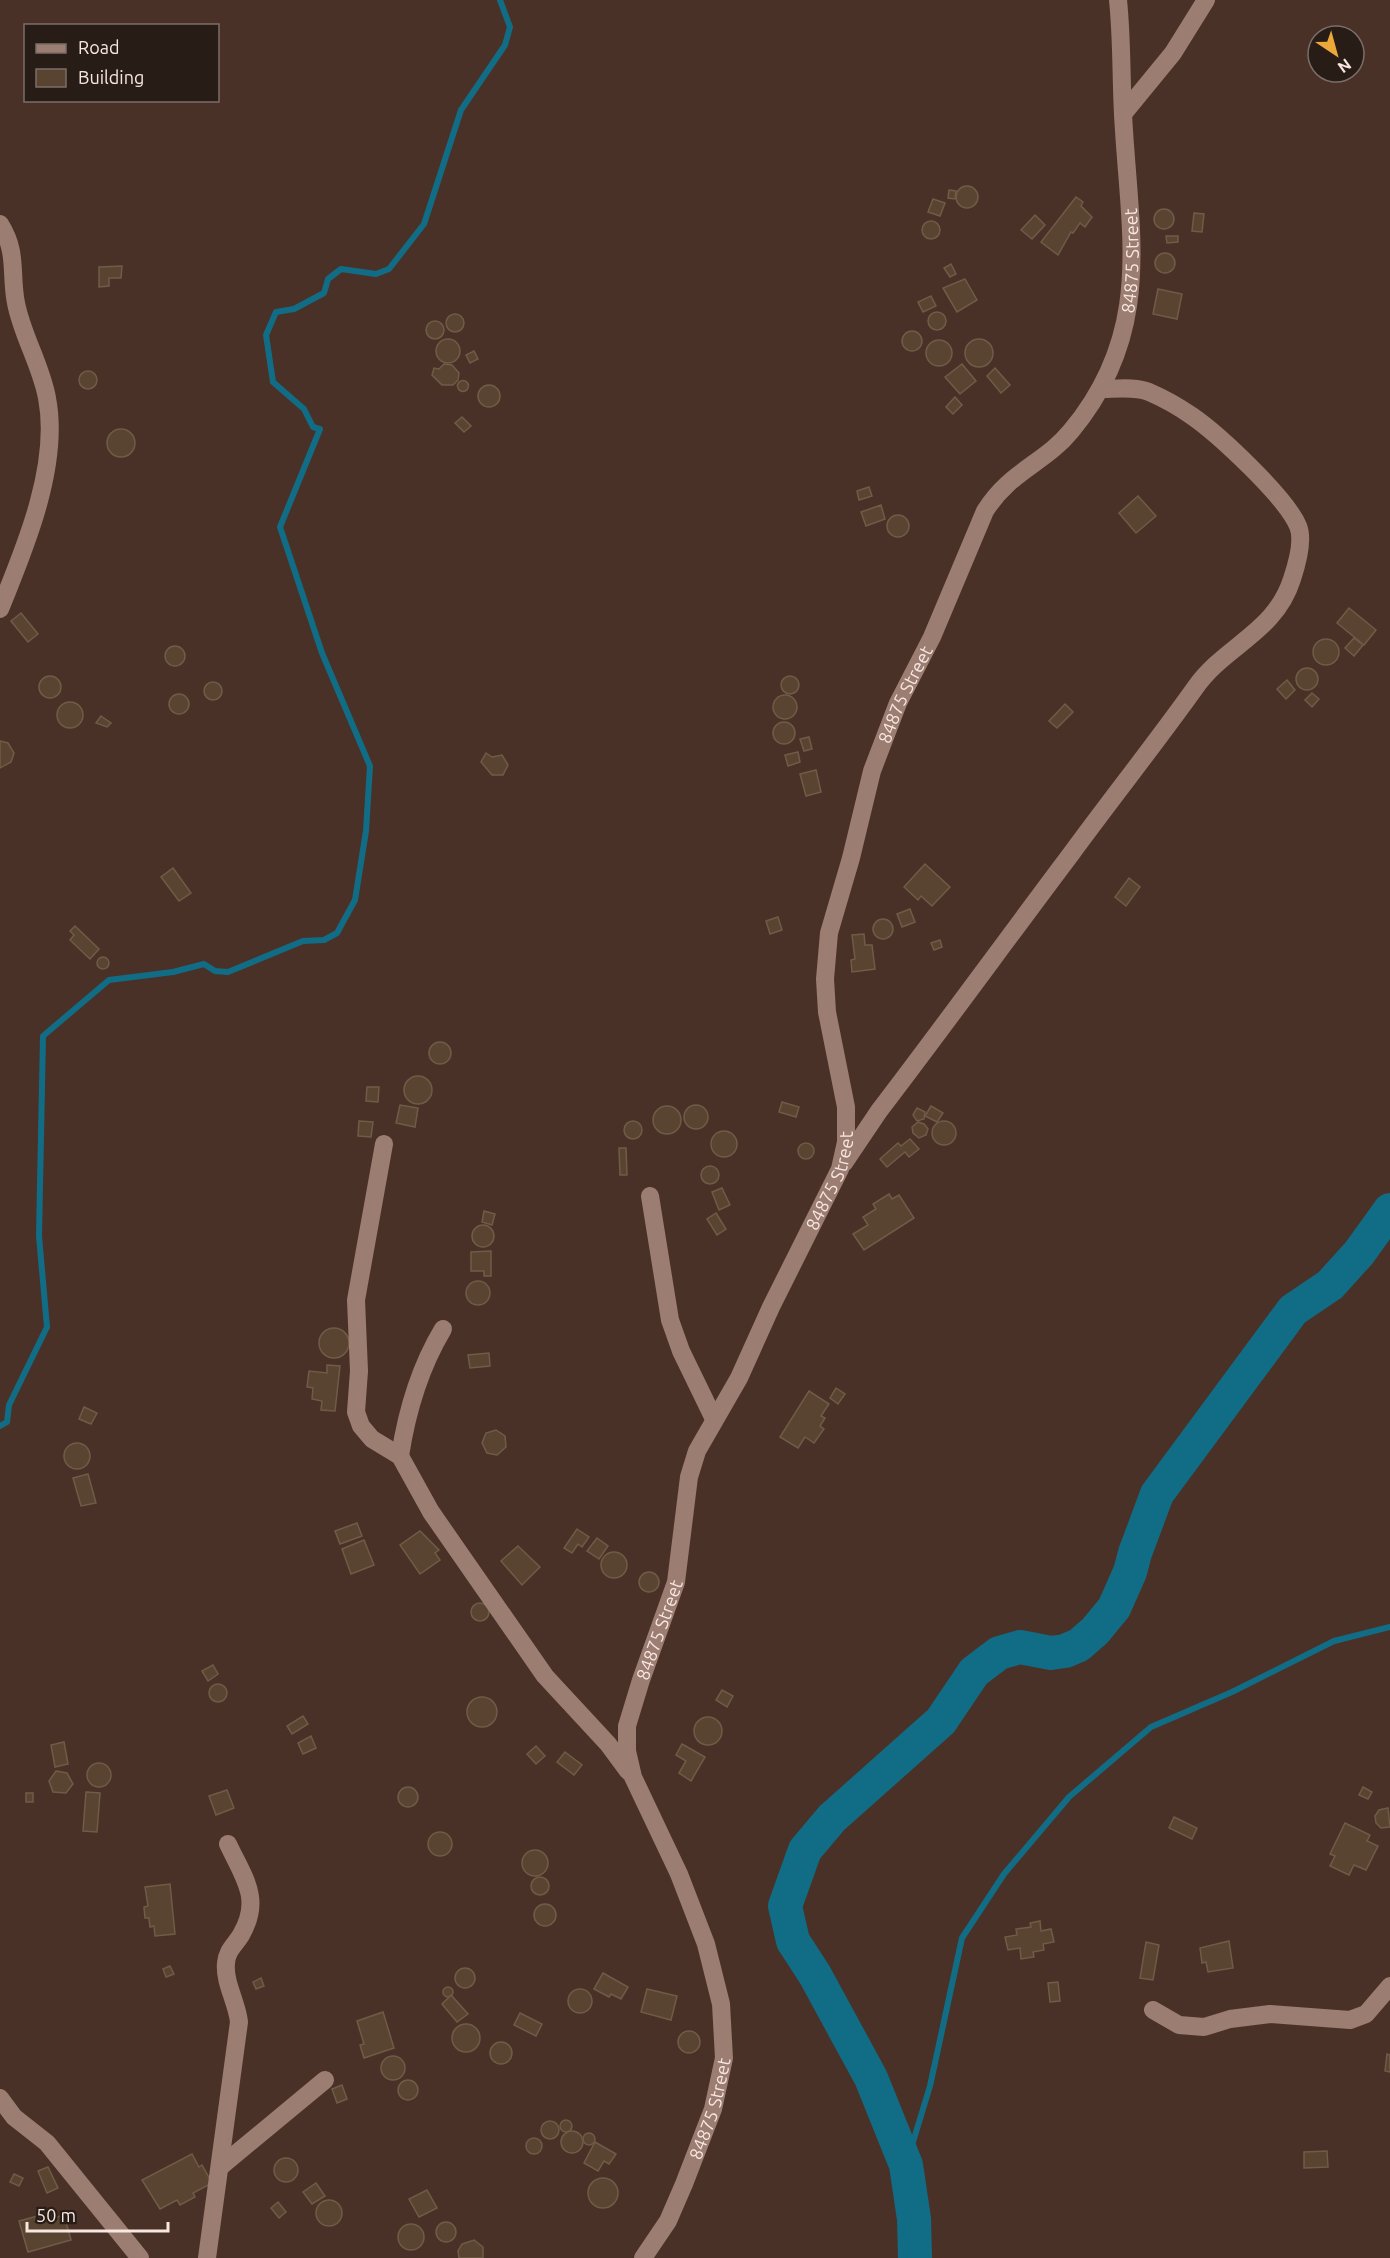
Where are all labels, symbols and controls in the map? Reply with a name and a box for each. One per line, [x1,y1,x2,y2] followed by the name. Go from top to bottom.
[24,24,219,102] legend
[1306,24,1366,84] north arrow
[78,37,120,57] text: Road
[1335,55,1355,77] text: N
[78,67,144,87] text: Building
[1117,208,1142,315] street label: 84875 Street
[874,642,936,746] street label: 84875 Street
[801,1131,857,1233] street label: 84875 Street
[632,1577,686,1683] street label: 84875 Street
[685,2056,734,2162] street label: 84875 Street
[27,2195,168,2233] scale bar
[36,2205,76,2225] text: 50 m

